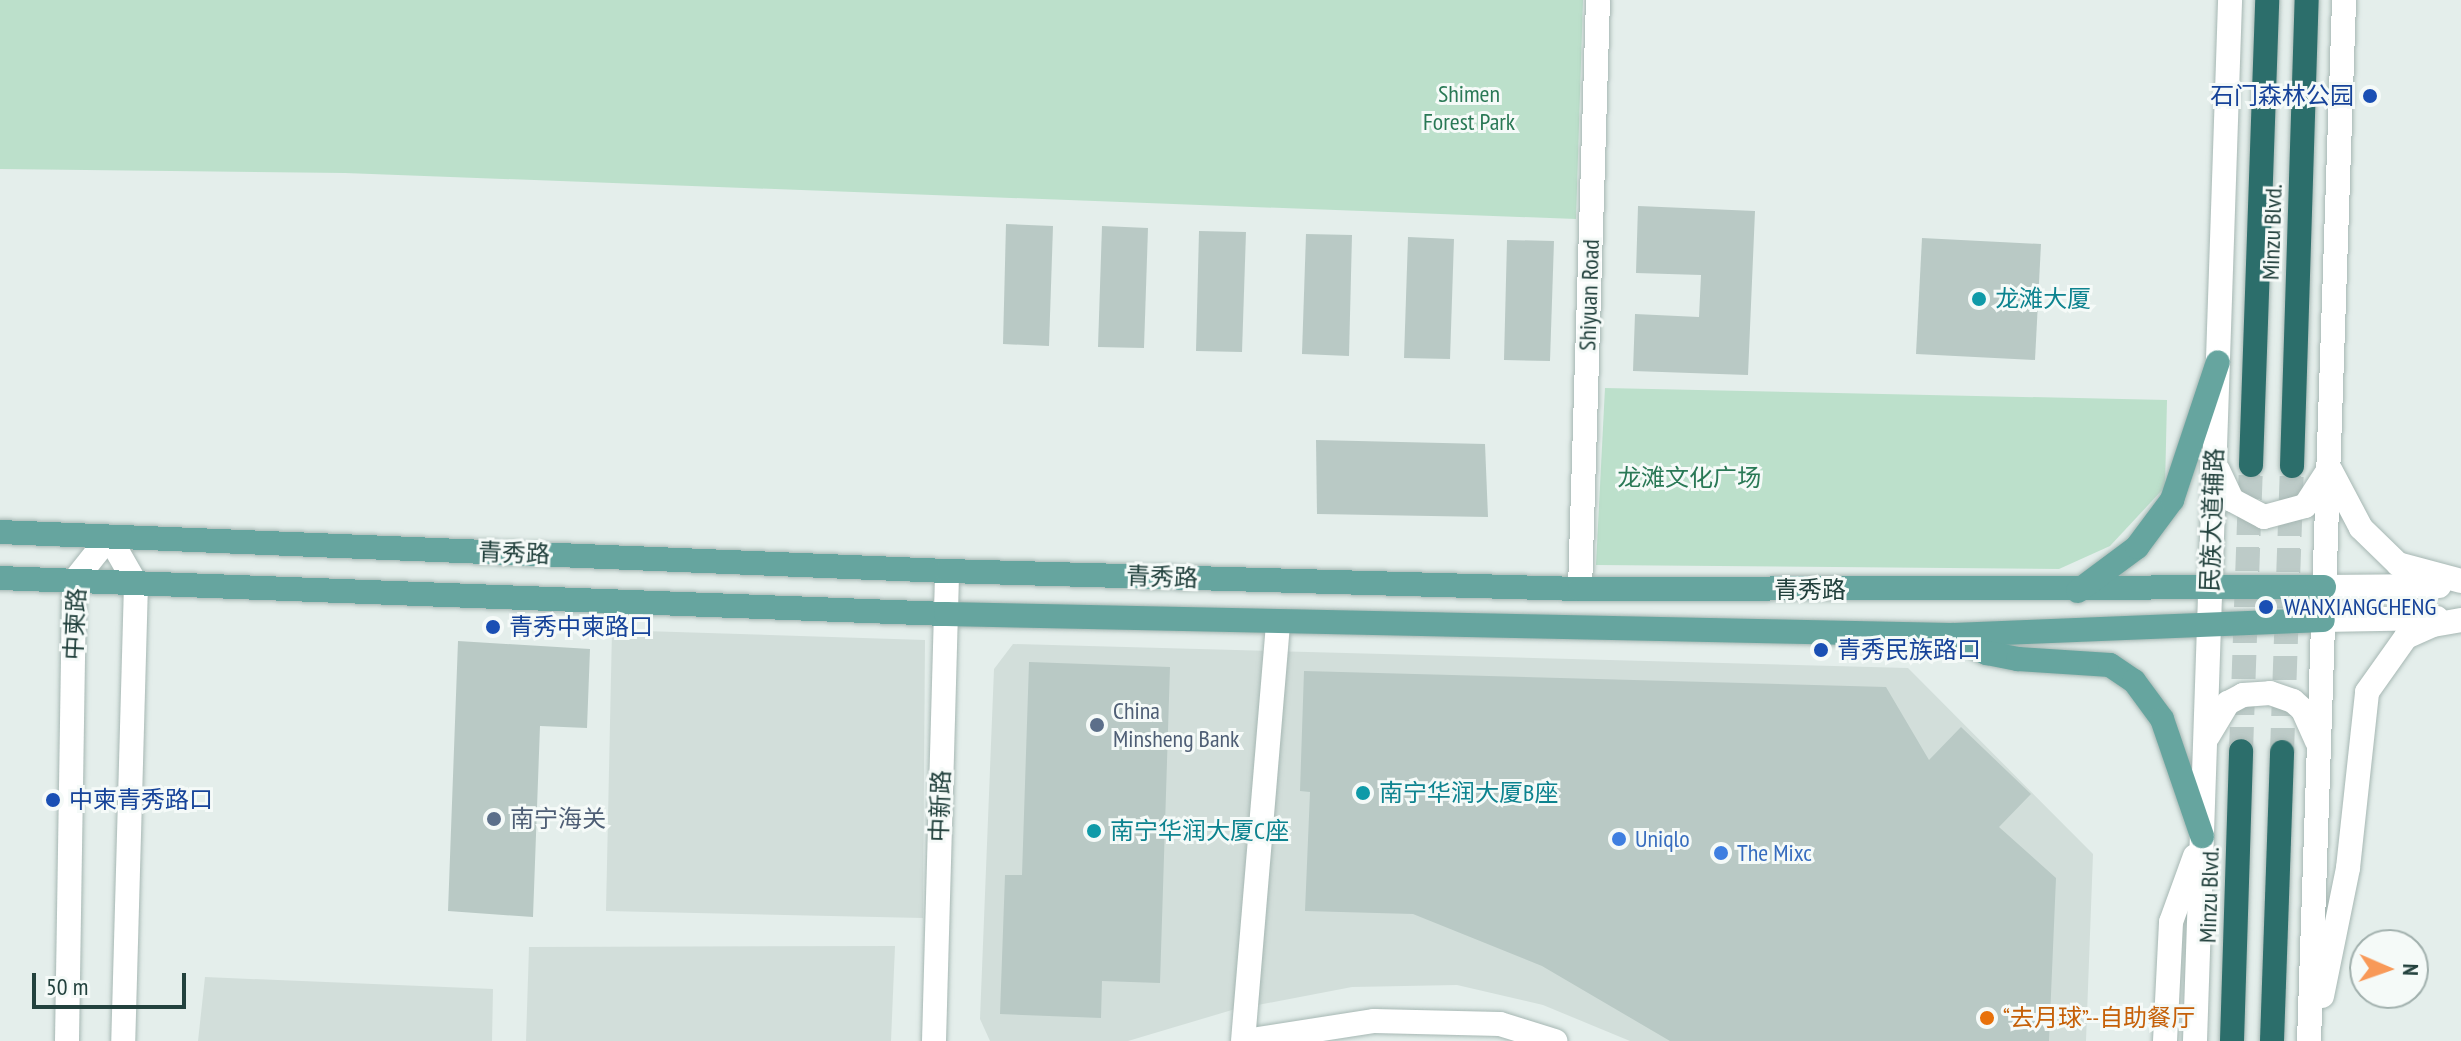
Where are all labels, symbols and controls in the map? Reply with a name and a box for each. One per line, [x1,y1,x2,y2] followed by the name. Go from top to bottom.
[1423,80,1515,136] park label: Shimen Forest Park
[2210,82,2354,110] place label: 石门森林公园
[2361,87,2379,105] marker: 石门森林公园
[2256,184,2288,280] street label: Minzu Blvd.
[1573,239,1605,351] street label: Shiyuan Road
[1995,285,2091,313] place label: 龙滩大厦
[1970,290,1988,308] marker: 龙滩大厦
[2195,448,2229,592] street label: 民族大道辅路
[1617,464,1761,492] park label: 龙滩文化广场
[478,537,550,569] street label: 青秀路
[1126,561,1198,593] street label: 青秀路
[1774,576,1846,604] street label: 青秀路
[59,587,91,661] street label: 中柬路
[2284,593,2436,621] place label: WANXIANGCHENG
[2255,596,2277,618] marker: WANXIANGCHENG
[509,613,653,641] place label: 青秀中柬路口
[484,618,502,636] marker: 青秀中柬路口
[1837,636,1981,664] place label: 青秀民族路口
[1812,641,1830,659] marker: 青秀民族路口
[1113,697,1239,753] place label: China Minsheng Bank
[1088,716,1106,734] marker: China Minsheng Bank
[924,770,956,842] street label: 中新路
[1379,779,1558,807] place label: 南宁华润大厦B座
[1354,784,1372,802] marker: 南宁华润大厦B座
[69,786,213,814] place label: 中柬青秀路口
[44,791,62,809] marker: 中柬青秀路口
[510,805,606,833] place label: 南宁海关
[485,810,503,828] marker: 南宁海关
[1110,817,1289,845] place label: 南宁华润大厦C座
[1085,822,1103,840] marker: 南宁华润大厦C座
[1635,825,1690,853] place label: Uniqlo
[1610,830,1628,848] marker: Uniqlo
[1737,839,1812,867] place label: The Mixc
[1712,844,1730,862] marker: The Mixc
[2193,847,2225,943] street label: Minzu Blvd.
[2349,929,2429,1009] north arrow
[36,957,190,1007] scale bar
[2397,963,2425,976] text: N
[46,971,88,1002] text: 50 m
[2003,1004,2195,1032] place label: “去月球”--自助餐厅
[1978,1009,1996,1027] marker: “去月球”--自助餐厅

